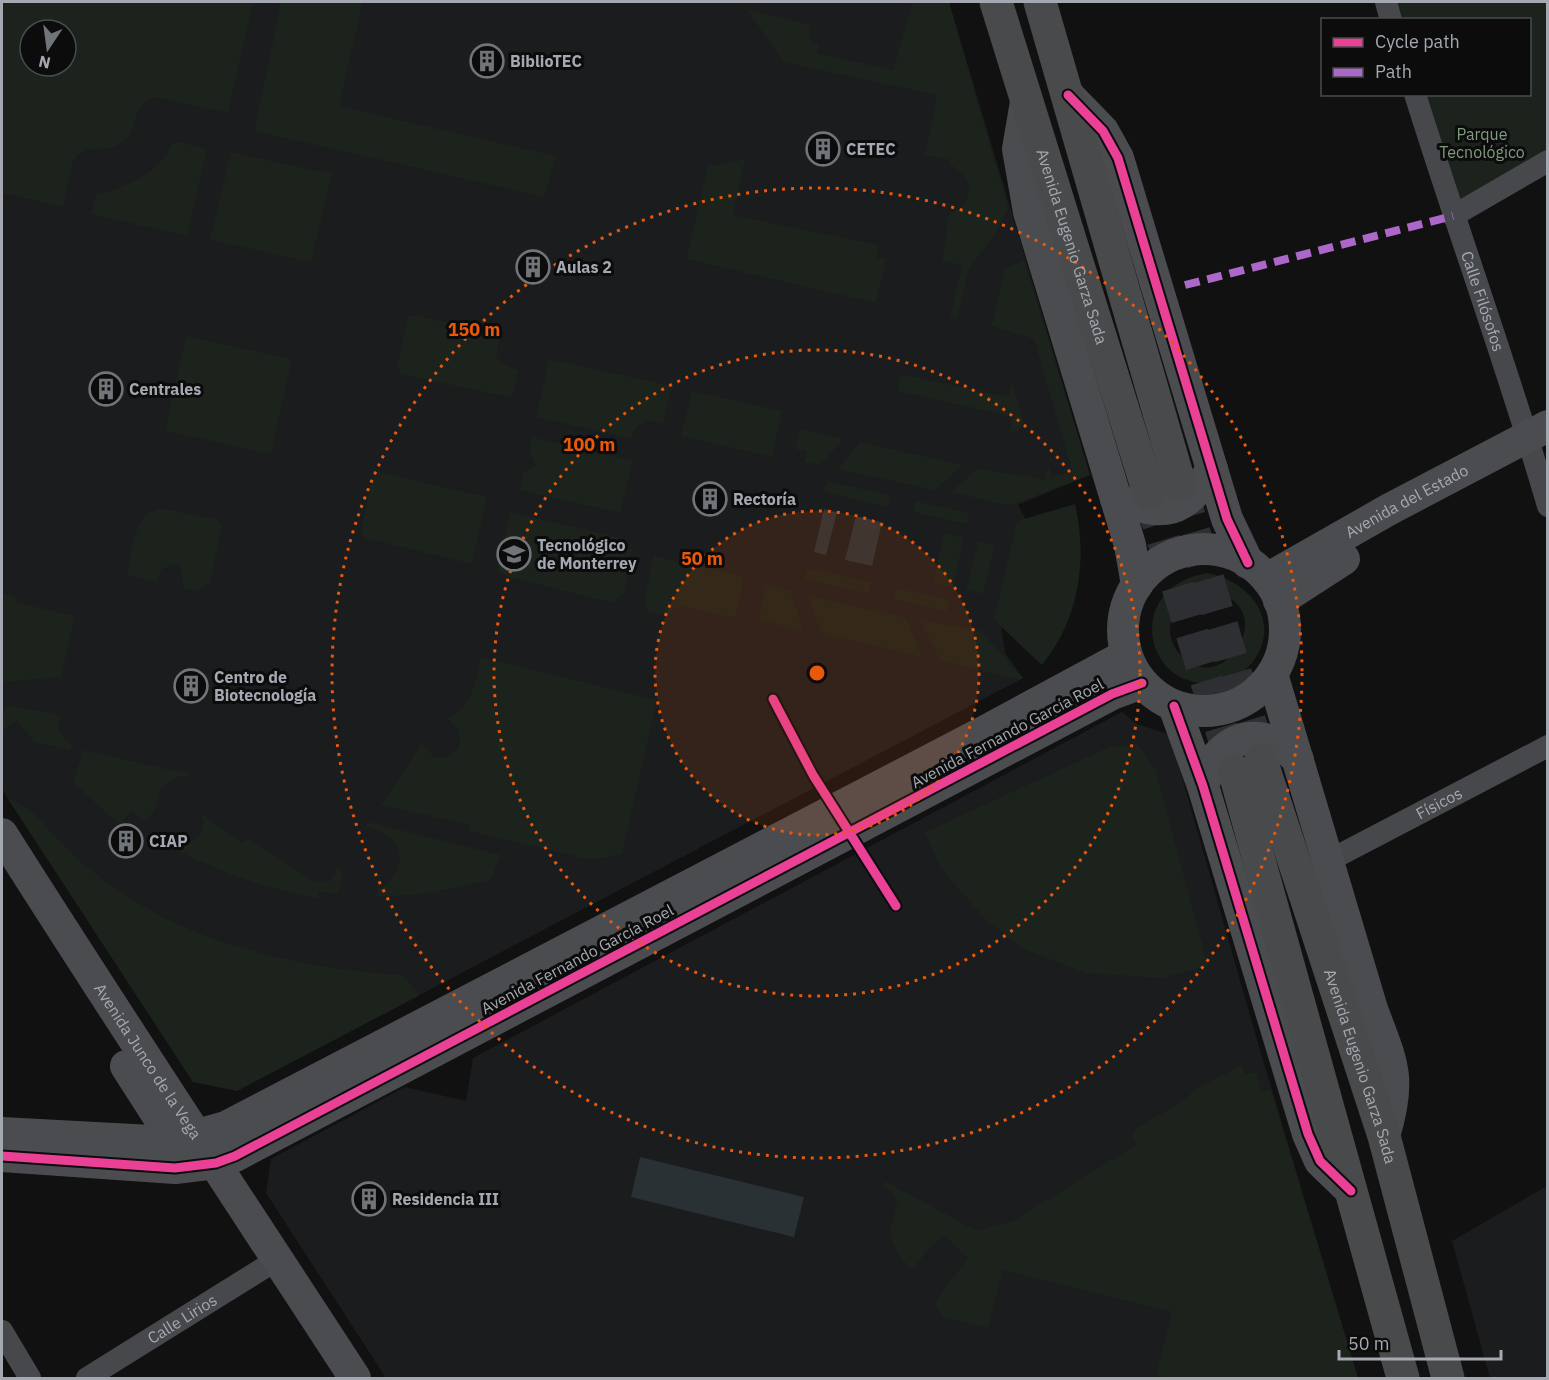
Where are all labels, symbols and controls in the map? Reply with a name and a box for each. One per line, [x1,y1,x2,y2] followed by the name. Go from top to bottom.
[18,18,78,78] north arrow
[1321,18,1531,96] legend
[1375,30,1460,53] text: Cycle path
[469,43,505,79] building icon: BiblioTEC
[510,51,582,71] place label: BiblioTEC
[37,52,53,74] text: N
[1375,60,1412,83] text: Path
[1439,124,1525,162] park label: Parque Tecnológico
[805,131,841,167] building icon: CETEC
[846,139,896,159] place label: CETEC
[1032,146,1112,347] street label: Avenida Eugenio Garza Sada
[1457,248,1509,354] street label: Calle Filósofos
[515,249,551,285] building icon: Aulas 2
[556,257,612,277] place label: Aulas 2
[448,318,500,341] text: 150 m
[88,371,124,407] building icon: Centrales
[129,379,201,399] place label: Centrales
[563,433,615,456] text: 100 m
[1342,460,1472,542] street label: Avenida del Estado
[692,481,728,517] building icon: Rectoría
[733,489,796,509] place label: Rectoría
[537,535,637,573] place label: Tecnológico de Monterrey
[496,536,532,572] school or university icon: Tecnológico de Monterrey
[681,547,723,570] text: 50 m
[807,663,827,683] centre of rings
[214,667,316,705] place label: Centro de Biotecnología
[173,668,209,704] building icon: Centro de Biotecnología
[907,674,1107,792] street label: Avenida Fernando García Roel
[1412,783,1466,823] street label: Físicos
[108,823,144,859] building icon: CIAP
[149,831,188,851] place label: CIAP
[477,900,677,1018] street label: Avenida Fernando García Roel
[1320,966,1401,1166] street label: Avenida Eugenio Garza Sada
[90,979,206,1143] street label: Avenida Junco de la Vega
[351,1181,387,1217] building icon: Residencia III
[392,1189,499,1209] place label: Residencia III
[143,1290,221,1348] street label: Calle Lirios
[1339,1323,1501,1361] scale bar
[1348,1332,1390,1355] text: 50 m

